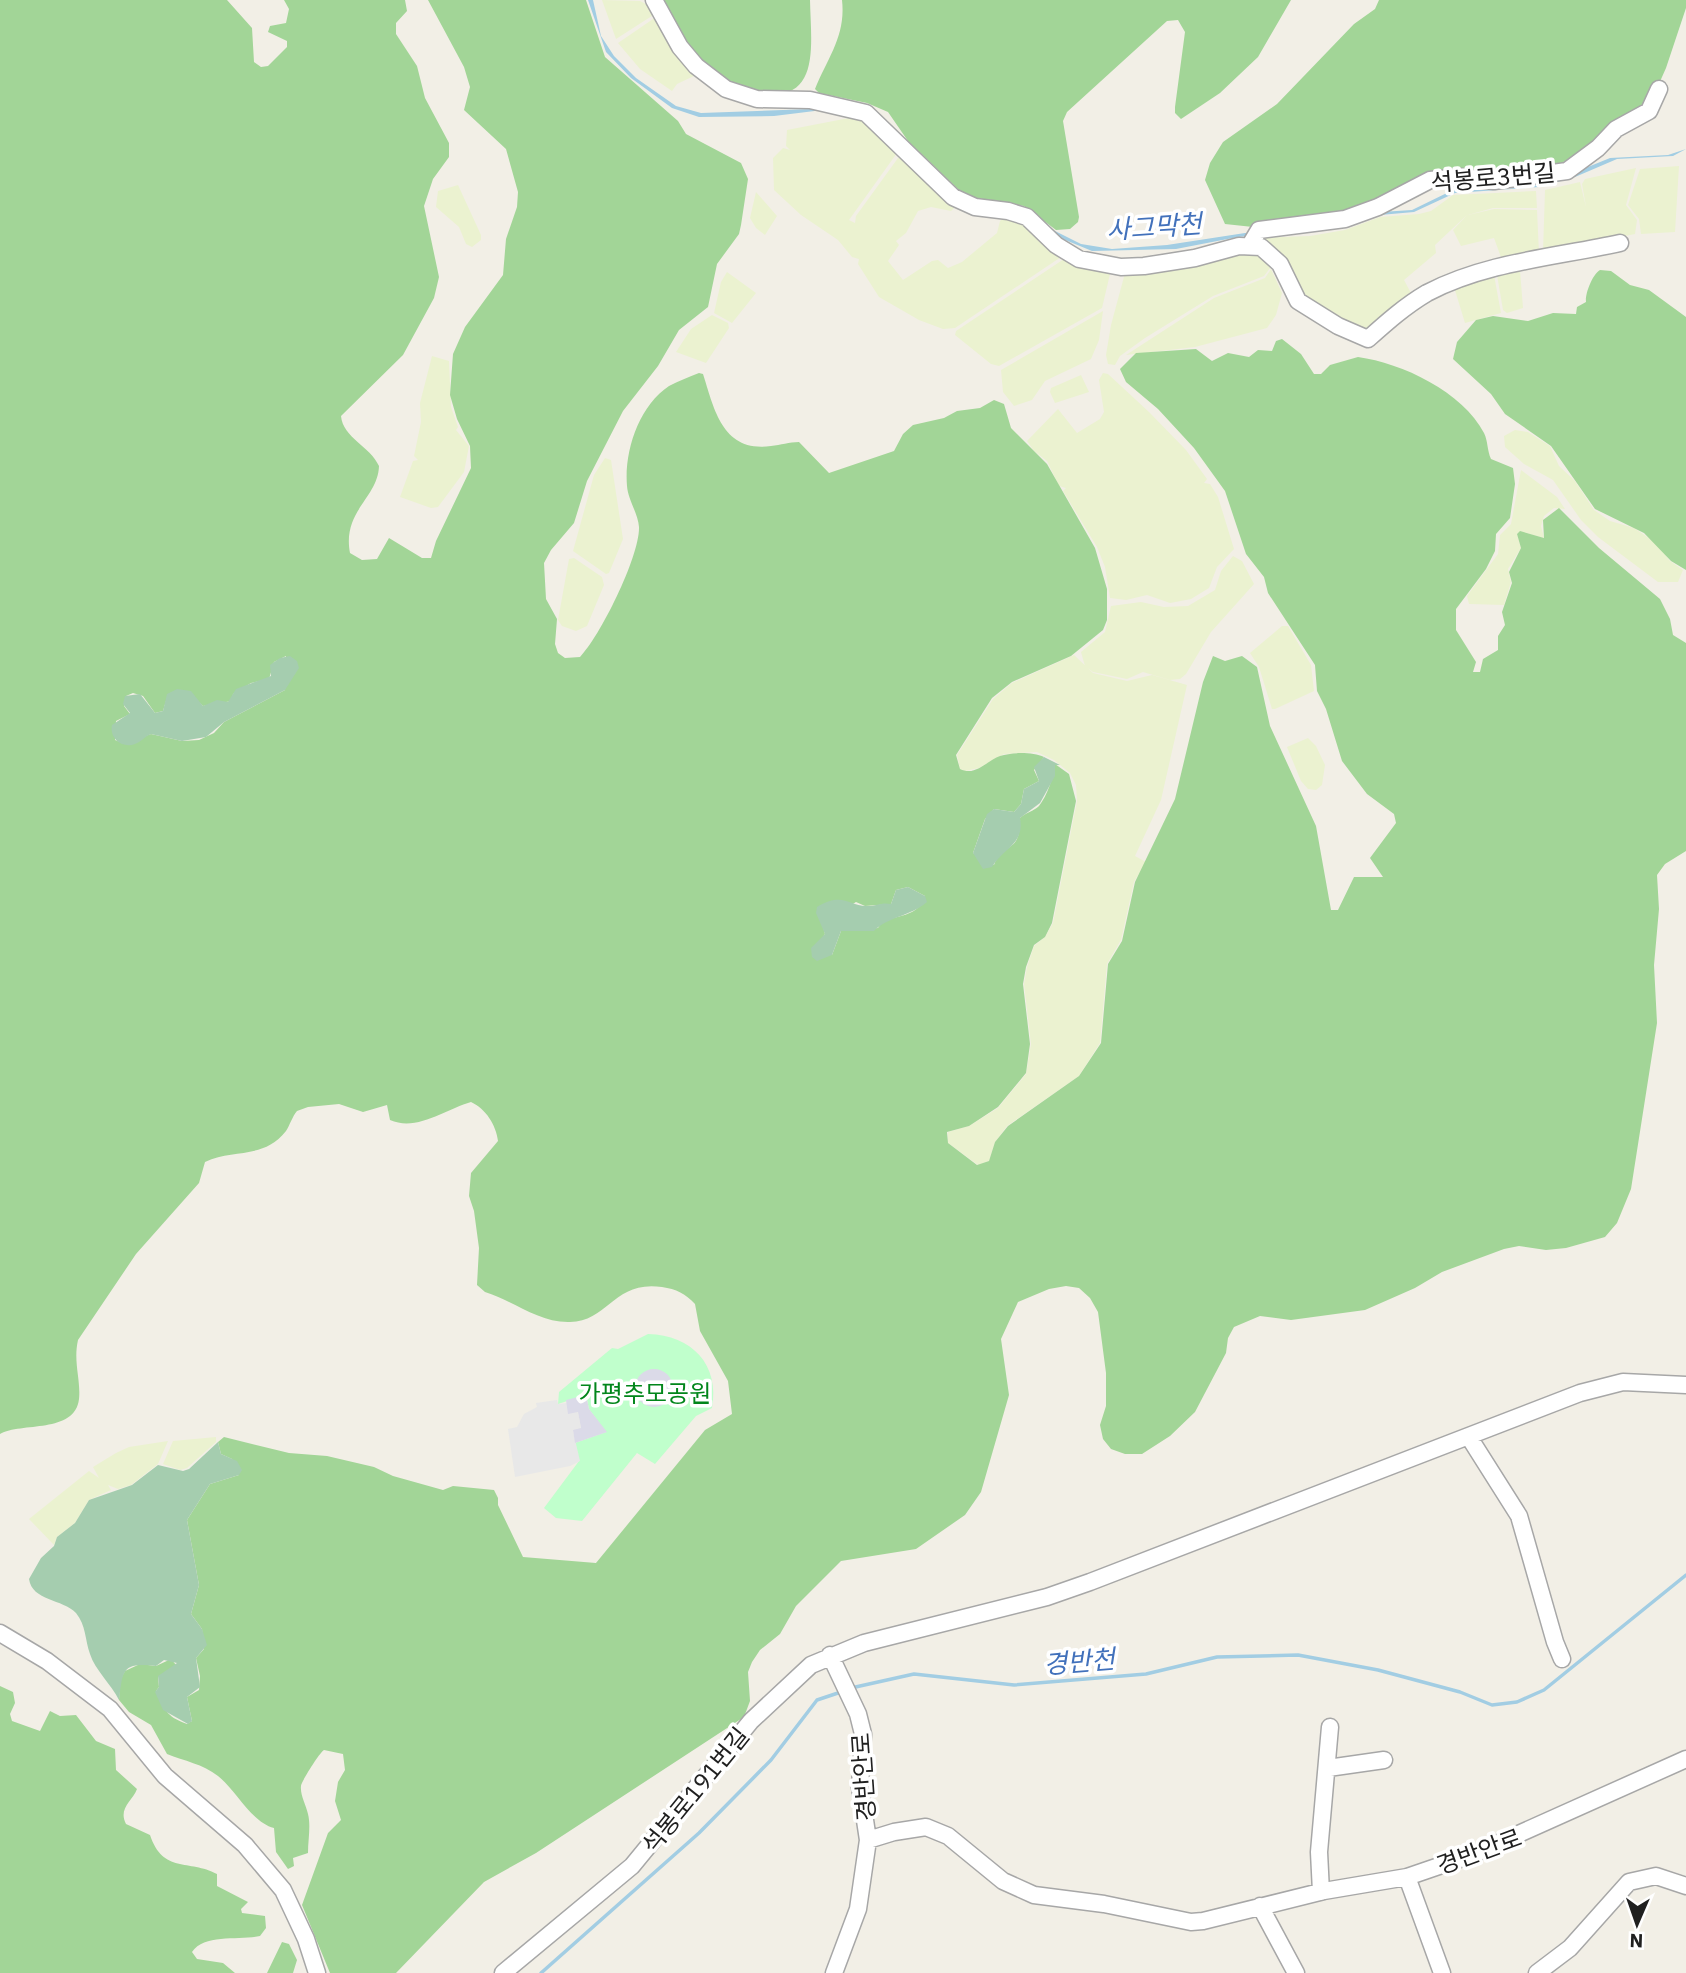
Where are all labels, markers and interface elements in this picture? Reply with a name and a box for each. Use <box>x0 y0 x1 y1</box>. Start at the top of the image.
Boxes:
street label: 석봉로3번길 <box>1429 156 1557 198</box>
water label: 사그막천 <box>1105 205 1206 246</box>
park label: 가평추모공원 <box>579 1377 711 1409</box>
water label: 경반천 <box>1042 1641 1119 1681</box>
street label: 석봉로191번길 <box>634 1720 756 1860</box>
street label: 경반안로 <box>844 1732 882 1822</box>
street label: 경반안로 <box>1432 1821 1526 1881</box>
north arrow <box>1602 1889 1672 1959</box>
text: N <box>1629 1929 1644 1953</box>

